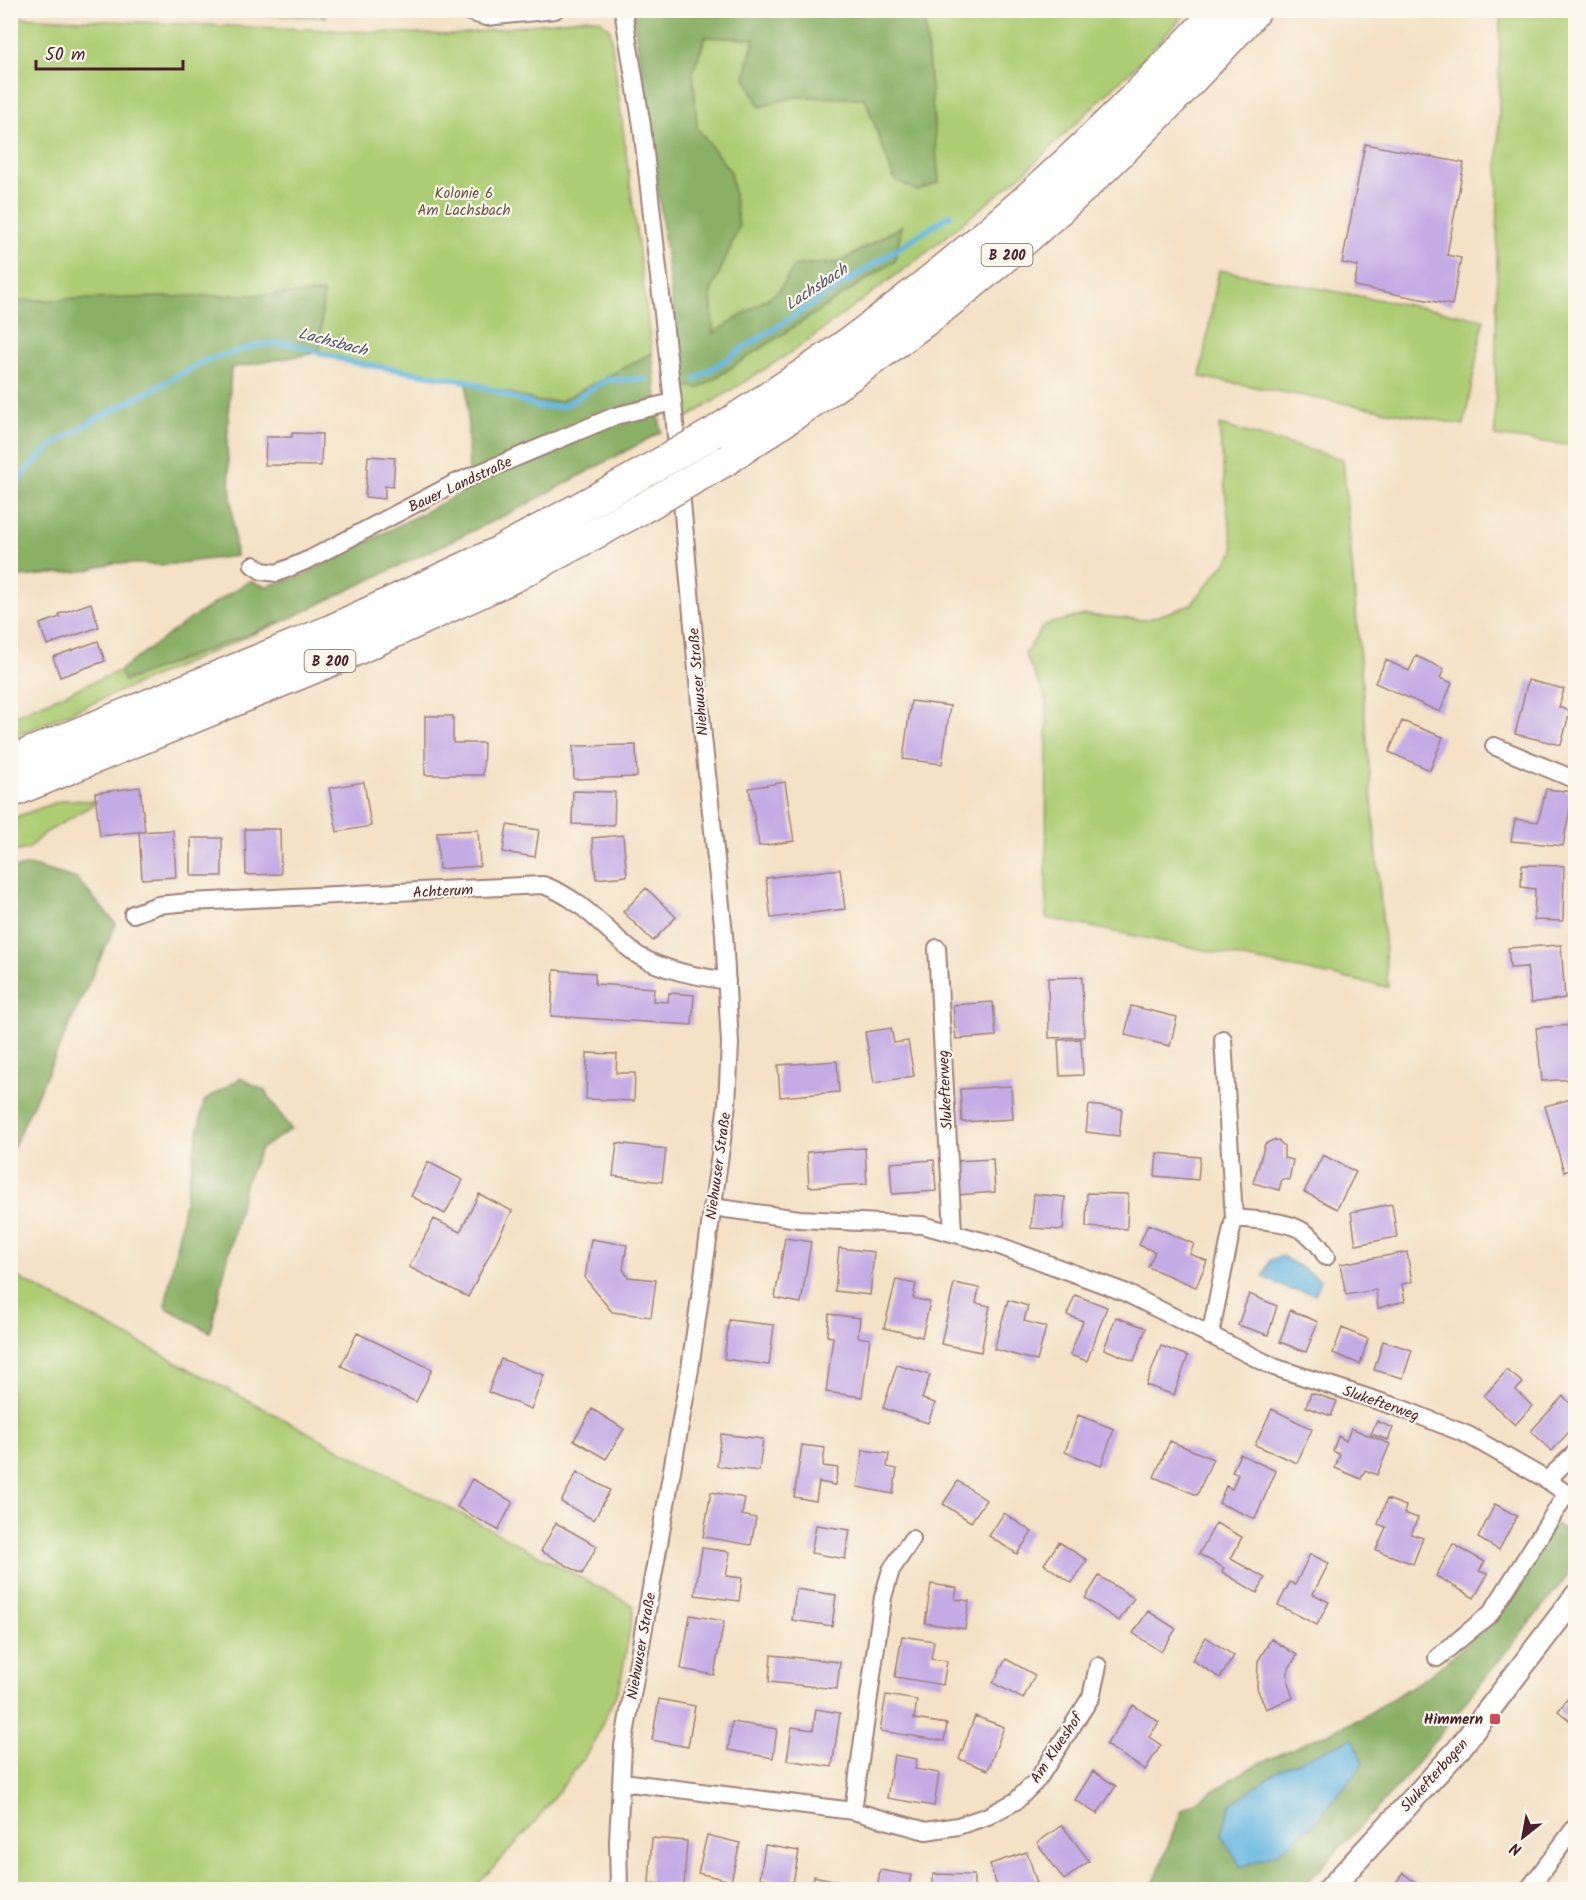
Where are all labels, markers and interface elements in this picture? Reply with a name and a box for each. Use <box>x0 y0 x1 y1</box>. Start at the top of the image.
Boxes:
scale bar <box>36 33 183 71</box>
text: 50 m <box>45 41 85 70</box>
park label: Kolonie 6 Am Lachsbach <box>417 182 511 223</box>
road number: B 200 <box>982 244 1032 266</box>
water label: Lachsbach <box>781 257 854 317</box>
water label: Lachsbach <box>295 321 371 364</box>
street label: Bauer Landstraße <box>405 450 516 519</box>
street label: Niehuuser Straße <box>682 627 716 737</box>
road number: B 200 <box>304 650 356 672</box>
street label: Achterum <box>412 878 474 906</box>
street label: Slukefterweg <box>932 1049 960 1130</box>
street label: Niehuuser Straße <box>700 1111 738 1221</box>
street label: Slukefterweg <box>1339 1380 1422 1428</box>
street label: Niehuuser Straße <box>621 1590 663 1702</box>
street label: Am Klueshof <box>1024 1707 1090 1789</box>
place label: Himmern <box>1424 1708 1483 1732</box>
marker: Himmern <box>1488 1712 1502 1726</box>
street label: Slukefterbogen <box>1395 1733 1475 1818</box>
north arrow <box>1493 1807 1553 1867</box>
text: N <box>1505 1835 1527 1862</box>

